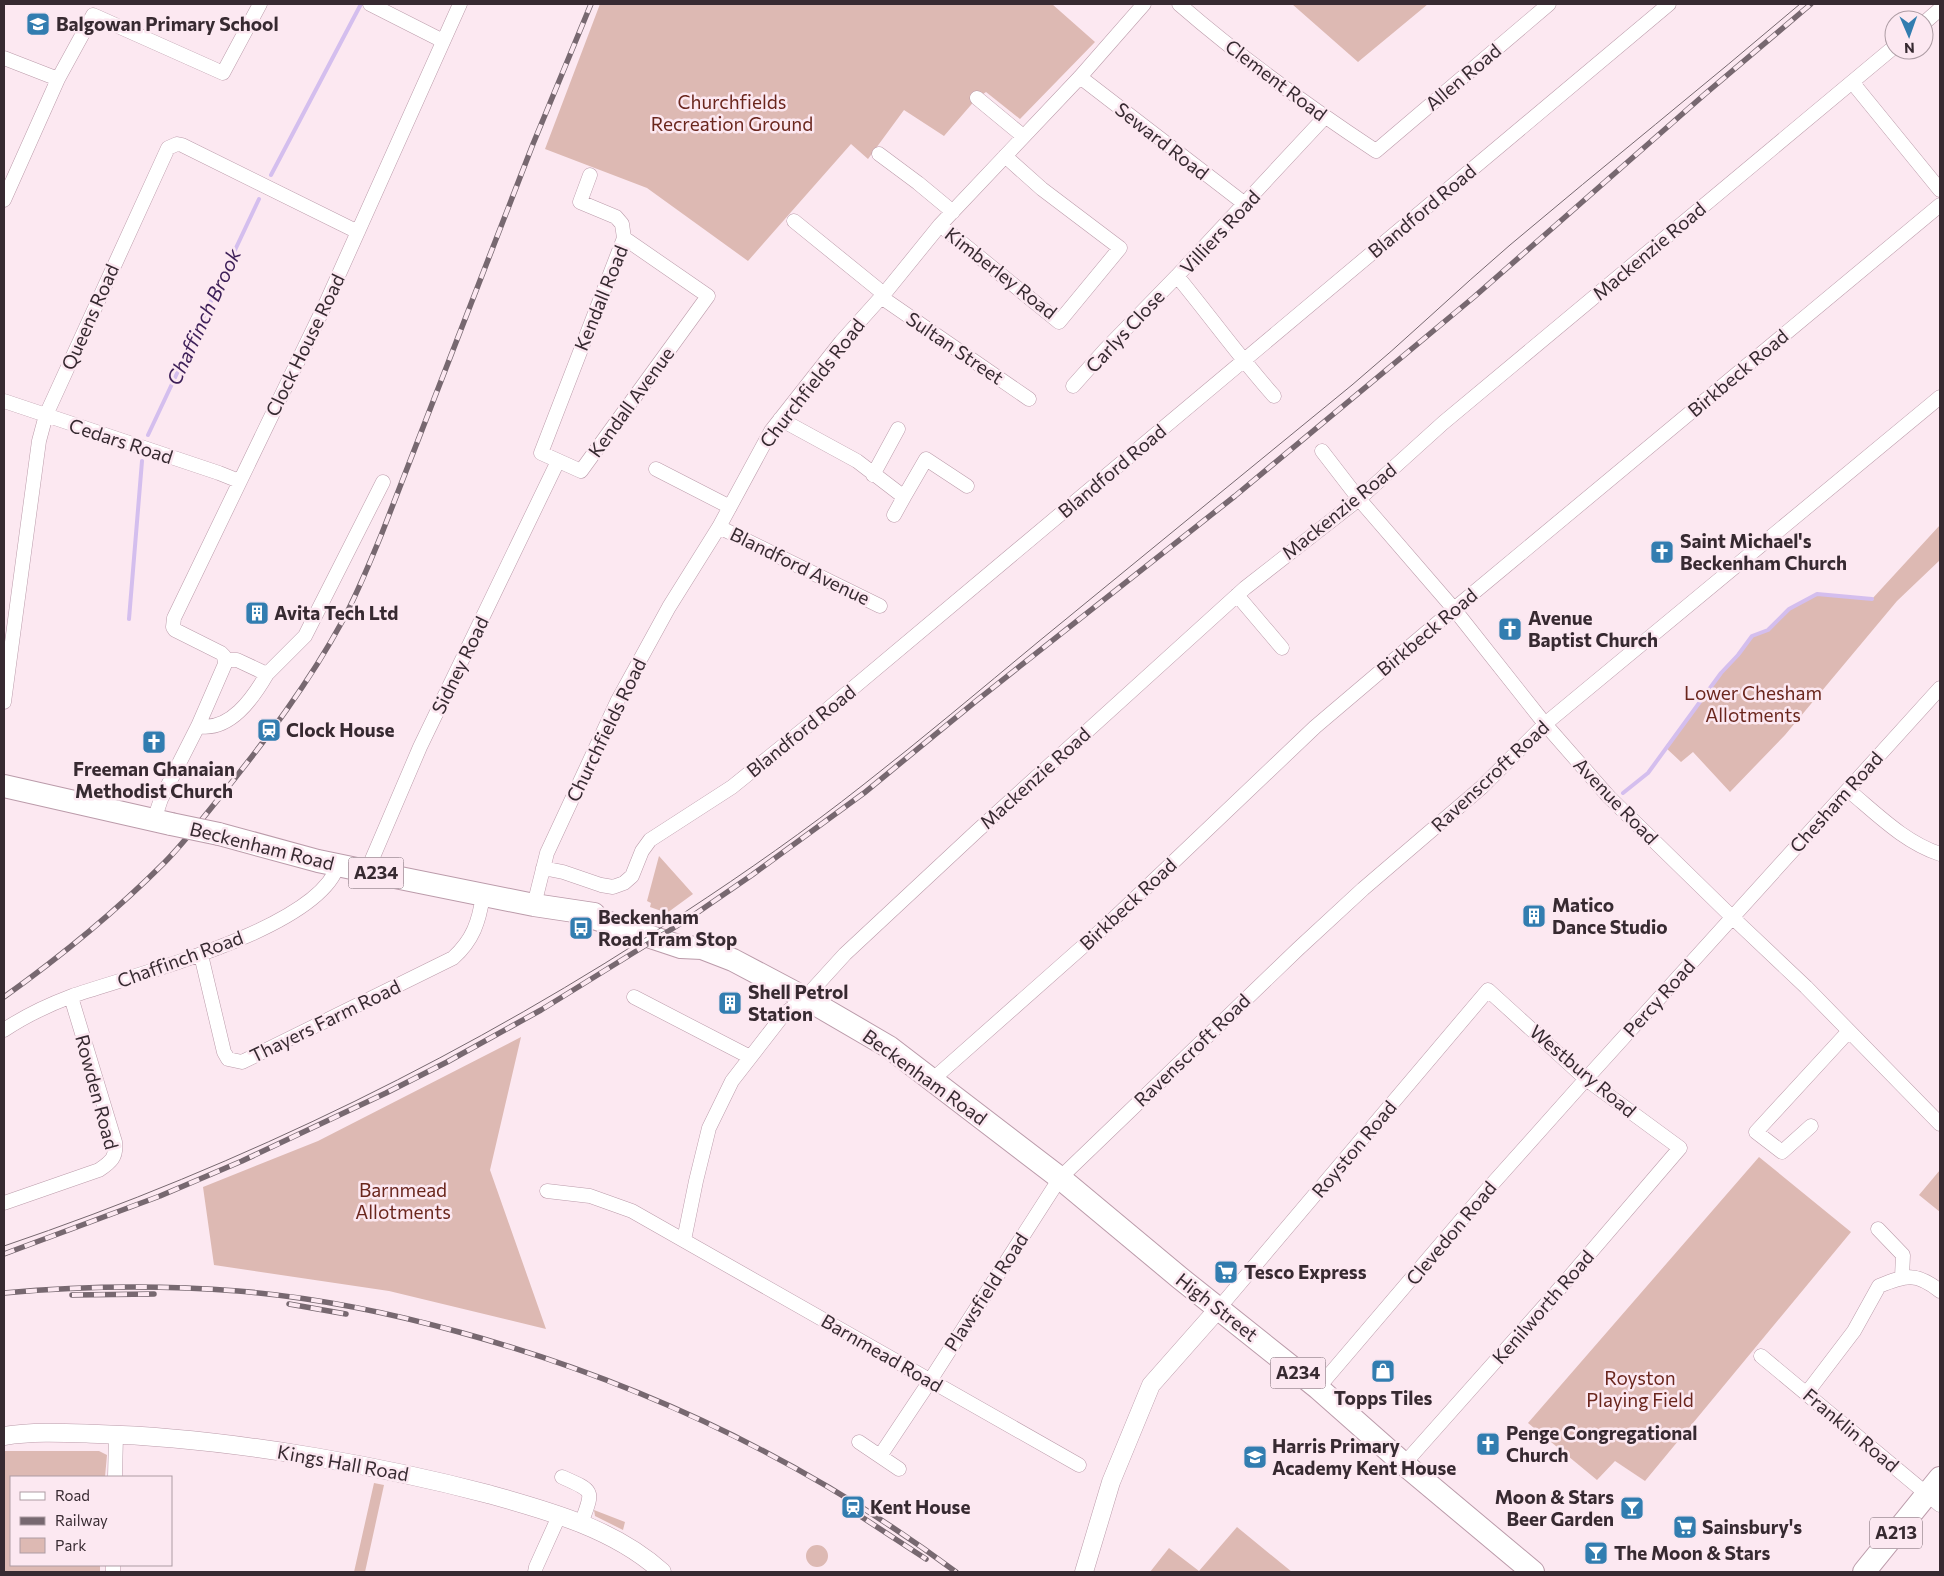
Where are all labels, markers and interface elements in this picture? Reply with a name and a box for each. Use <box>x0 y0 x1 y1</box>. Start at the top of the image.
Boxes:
north arrow <box>1884 10 1934 60</box>
school or university icon: Balgowan Primary School <box>25 11 51 37</box>
place label: Balgowan Primary School <box>56 12 279 35</box>
street label: Clement Road <box>1221 34 1332 125</box>
street label: Allen Road <box>1420 38 1505 115</box>
text: N <box>1904 40 1915 57</box>
park label: Churchfields Recreation Ground <box>651 90 813 135</box>
street label: Seward Road <box>1111 97 1214 184</box>
street label: Blandford Road <box>1363 159 1480 262</box>
street label: Villiers Road <box>1175 185 1264 278</box>
street label: Mackenzie Road <box>1587 197 1710 305</box>
street label: Kimberley Road <box>941 222 1062 323</box>
street label: Kendall Road <box>569 242 632 354</box>
water label: Chaffinch Brook <box>161 243 246 389</box>
street label: Queens Road <box>56 260 123 373</box>
street label: Clock House Road <box>260 270 349 420</box>
street label: Carlys Close <box>1080 284 1169 377</box>
street label: Sultan Street <box>902 307 1009 389</box>
street label: Churchfields Road <box>754 314 869 452</box>
street label: Birkbeck Road <box>1683 324 1793 421</box>
street label: Kendall Avenue <box>583 342 678 461</box>
street label: Cedars Road <box>66 413 176 468</box>
street label: Blandford Road <box>1053 419 1170 522</box>
street label: Mackenzie Road <box>1277 457 1401 564</box>
street label: Blandford Avenue <box>727 522 874 609</box>
place label: Saint Michael's Beckenham Church <box>1680 529 1847 574</box>
church icon: Saint Michael's Beckenham Church <box>1649 539 1675 565</box>
street label: Birkbeck Road <box>1372 583 1482 680</box>
building icon: Avita Tech Ltd <box>244 600 270 626</box>
place label: Avita Tech Ltd <box>274 601 398 624</box>
place label: Avenue Baptist Church <box>1528 606 1658 651</box>
street label: Sidney Road <box>426 612 493 717</box>
church icon: Avenue Baptist Church <box>1497 616 1523 642</box>
street label: Churchfields Road <box>561 654 650 805</box>
street label: Blandford Road <box>742 680 860 782</box>
park label: Lower Chesham Allotments <box>1684 681 1822 726</box>
street label: Ravenscroft Road <box>1426 715 1553 836</box>
station icon: Clock House <box>256 717 282 743</box>
place label: Clock House <box>286 718 395 741</box>
street label: Mackenzie Road <box>975 722 1095 833</box>
church icon: Freeman Ghanaian Methodist Church <box>141 729 167 755</box>
street label: Chesham Road <box>1784 746 1887 857</box>
street label: Avenue Road <box>1569 753 1663 849</box>
place label: Freeman Ghanaian Methodist Church <box>73 757 235 802</box>
street label: Beckenham Road <box>188 816 337 875</box>
street label: Birkbeck Road <box>1074 853 1181 954</box>
road number: A234 <box>348 858 404 888</box>
place label: Matico Dance Studio <box>1552 893 1668 938</box>
building icon: Matico Dance Studio <box>1521 903 1547 929</box>
place label: Beckenham Road Tram Stop <box>598 905 737 950</box>
bus stop icon: Beckenham Road Tram Stop <box>568 915 594 941</box>
street label: Chaffinch Road <box>114 925 246 992</box>
street label: Percy Road <box>1618 954 1699 1041</box>
street label: Thayers Farm Road <box>246 974 404 1067</box>
place label: Shell Petrol Station <box>748 980 849 1025</box>
street label: Ravenscroft Road <box>1129 988 1255 1111</box>
building icon: Shell Petrol Station <box>717 990 743 1016</box>
street label: Westbury Road <box>1525 1019 1641 1122</box>
street label: Beckenham Road <box>859 1024 992 1129</box>
street label: Rowden Road <box>71 1032 124 1152</box>
street label: Royston Road <box>1306 1096 1401 1202</box>
street label: Clevedon Road <box>1401 1176 1501 1289</box>
park label: Barnmead Allotments <box>355 1178 451 1223</box>
street label: Plawsfield Road <box>939 1228 1032 1355</box>
street label: Kenilworth Road <box>1487 1245 1598 1368</box>
supermarket icon: Tesco Express <box>1213 1259 1239 1285</box>
place label: Tesco Express <box>1244 1260 1367 1283</box>
street label: High Street <box>1172 1267 1263 1346</box>
street label: Barnmead Road <box>818 1309 947 1397</box>
road number: A234 <box>1270 1358 1326 1389</box>
shop icon: Topps Tiles <box>1370 1358 1396 1384</box>
park label: Royston Playing Field <box>1586 1366 1694 1411</box>
street label: Franklin Road <box>1799 1383 1904 1476</box>
place label: Topps Tiles <box>1334 1386 1432 1409</box>
place label: Penge Congregational Church <box>1506 1421 1698 1466</box>
church icon: Penge Congregational Church <box>1475 1431 1501 1457</box>
place label: Harris Primary Academy Kent House <box>1272 1434 1456 1479</box>
street label: Kings Hall Road <box>276 1440 411 1485</box>
school or university icon: Harris Primary Academy Kent House <box>1242 1444 1268 1470</box>
legend <box>10 1476 172 1566</box>
place label: Moon & Stars Beer Garden <box>1495 1485 1614 1530</box>
text: Road <box>55 1486 90 1504</box>
station icon: Kent House <box>840 1494 866 1520</box>
place label: Kent House <box>870 1495 970 1518</box>
bar icon: Moon & Stars Beer Garden <box>1619 1495 1645 1521</box>
text: Railway <box>55 1511 108 1529</box>
supermarket icon: Sainsbury's <box>1672 1514 1698 1540</box>
place label: Sainsbury's <box>1702 1515 1802 1538</box>
road number: A213 <box>1870 1518 1922 1549</box>
text: Park <box>55 1536 86 1554</box>
bar icon: The Moon & Stars <box>1583 1540 1609 1566</box>
place label: The Moon & Stars <box>1614 1541 1770 1564</box>

